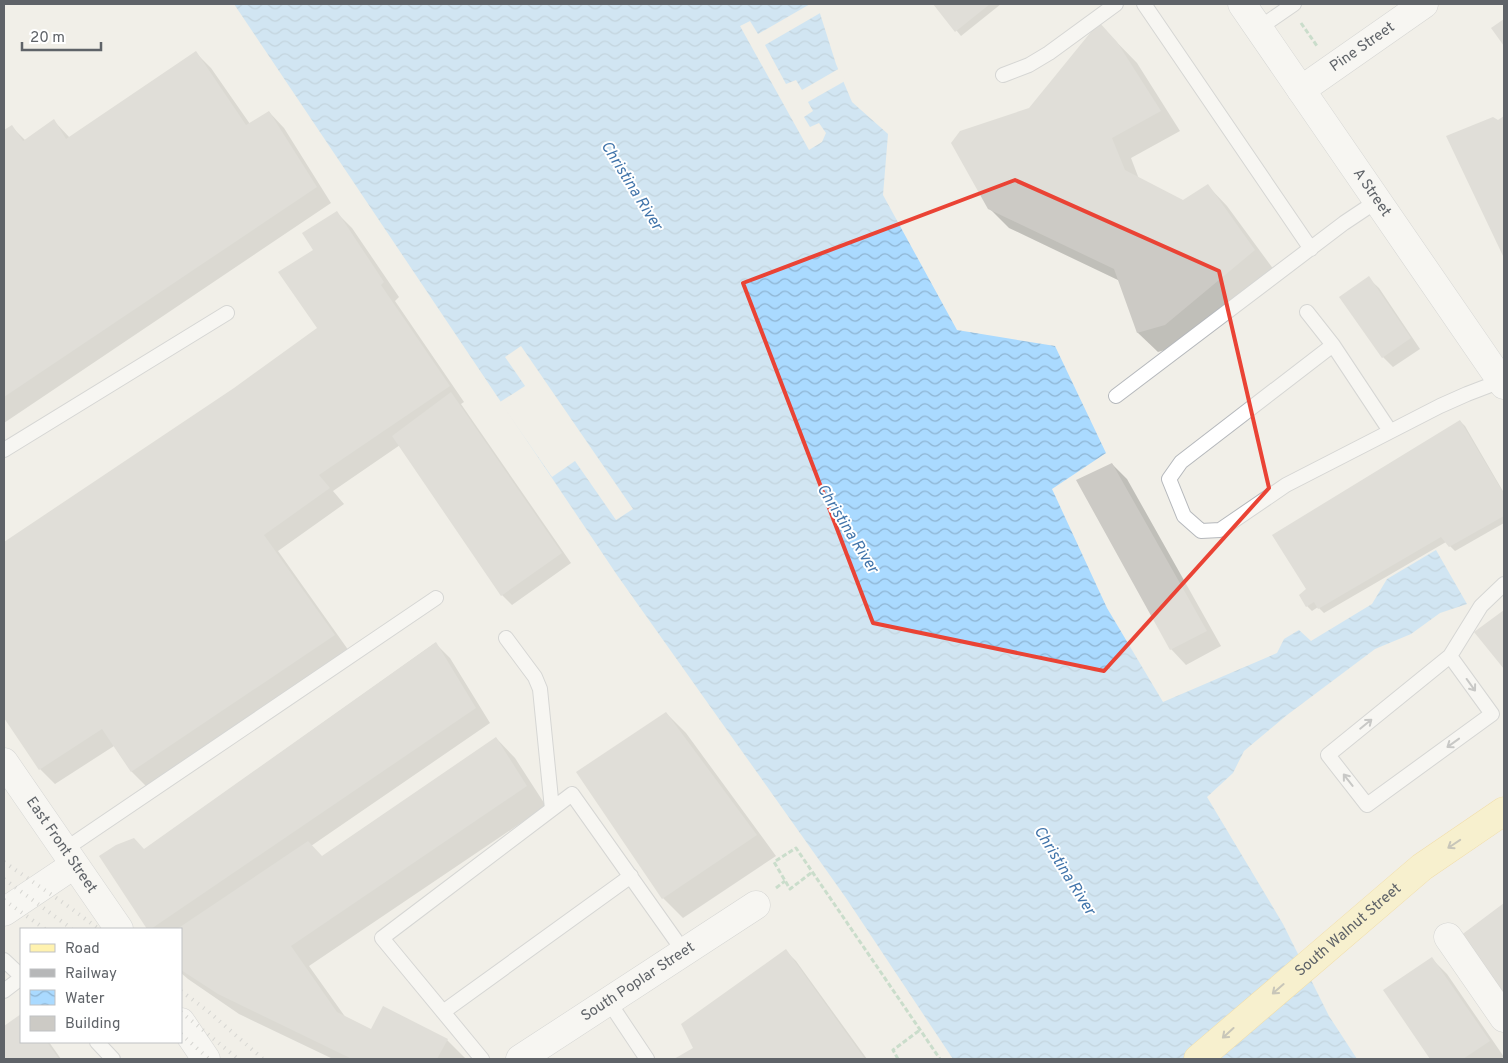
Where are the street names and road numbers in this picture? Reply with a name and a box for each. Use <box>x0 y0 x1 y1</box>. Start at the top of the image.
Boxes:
street label: Pine Street <box>1326 18 1399 76</box>
street label: A Street <box>1349 165 1395 221</box>
street label: East Front Street <box>21 793 101 897</box>
street label: South Walnut Street <box>1291 879 1405 981</box>
street label: South Poplar Street <box>578 938 699 1026</box>

